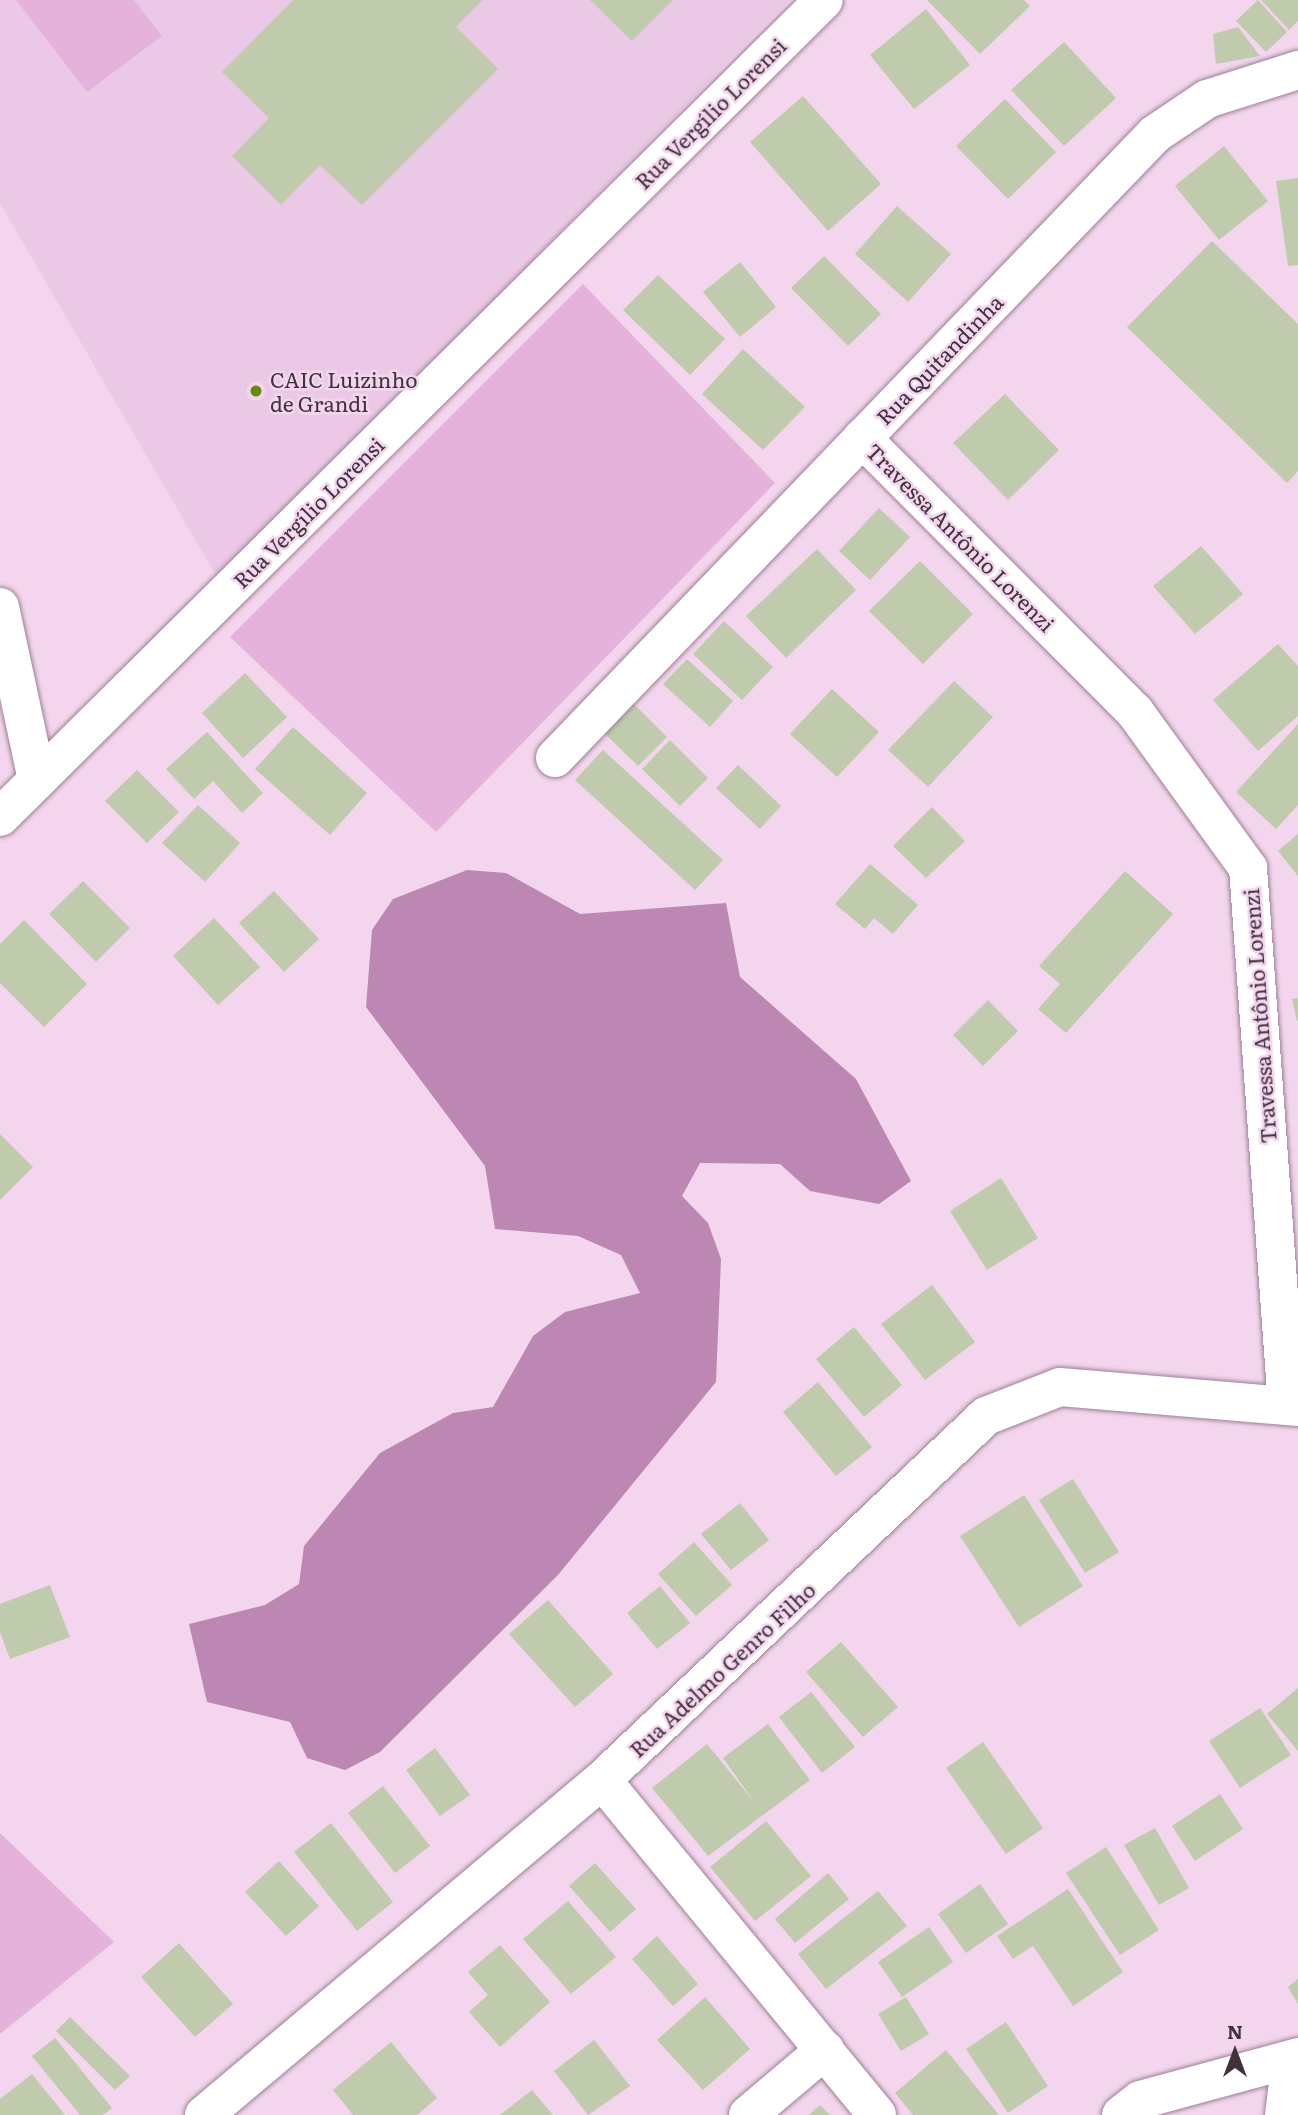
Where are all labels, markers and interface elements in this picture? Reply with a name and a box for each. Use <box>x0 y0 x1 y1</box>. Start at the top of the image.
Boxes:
street label: Rua Vergílio Lorensi <box>630 33 790 193</box>
street label: Rua Quitandinha <box>871 289 1007 429</box>
place label: CAIC Luizinho de Grandi <box>270 366 418 416</box>
marker: CAIC Luizinho de Grandi <box>248 383 264 399</box>
street label: Rua Vergílio Lorensi <box>228 432 388 592</box>
street label: Travessa Antônio Lorenzi <box>862 438 1060 636</box>
street label: Travessa Antônio Lorenzi <box>1238 888 1280 1144</box>
street label: Rua Adelmo Genro Filho <box>624 1576 820 1762</box>
north arrow <box>1200 2017 1270 2087</box>
text: N <box>1227 2017 1243 2045</box>

